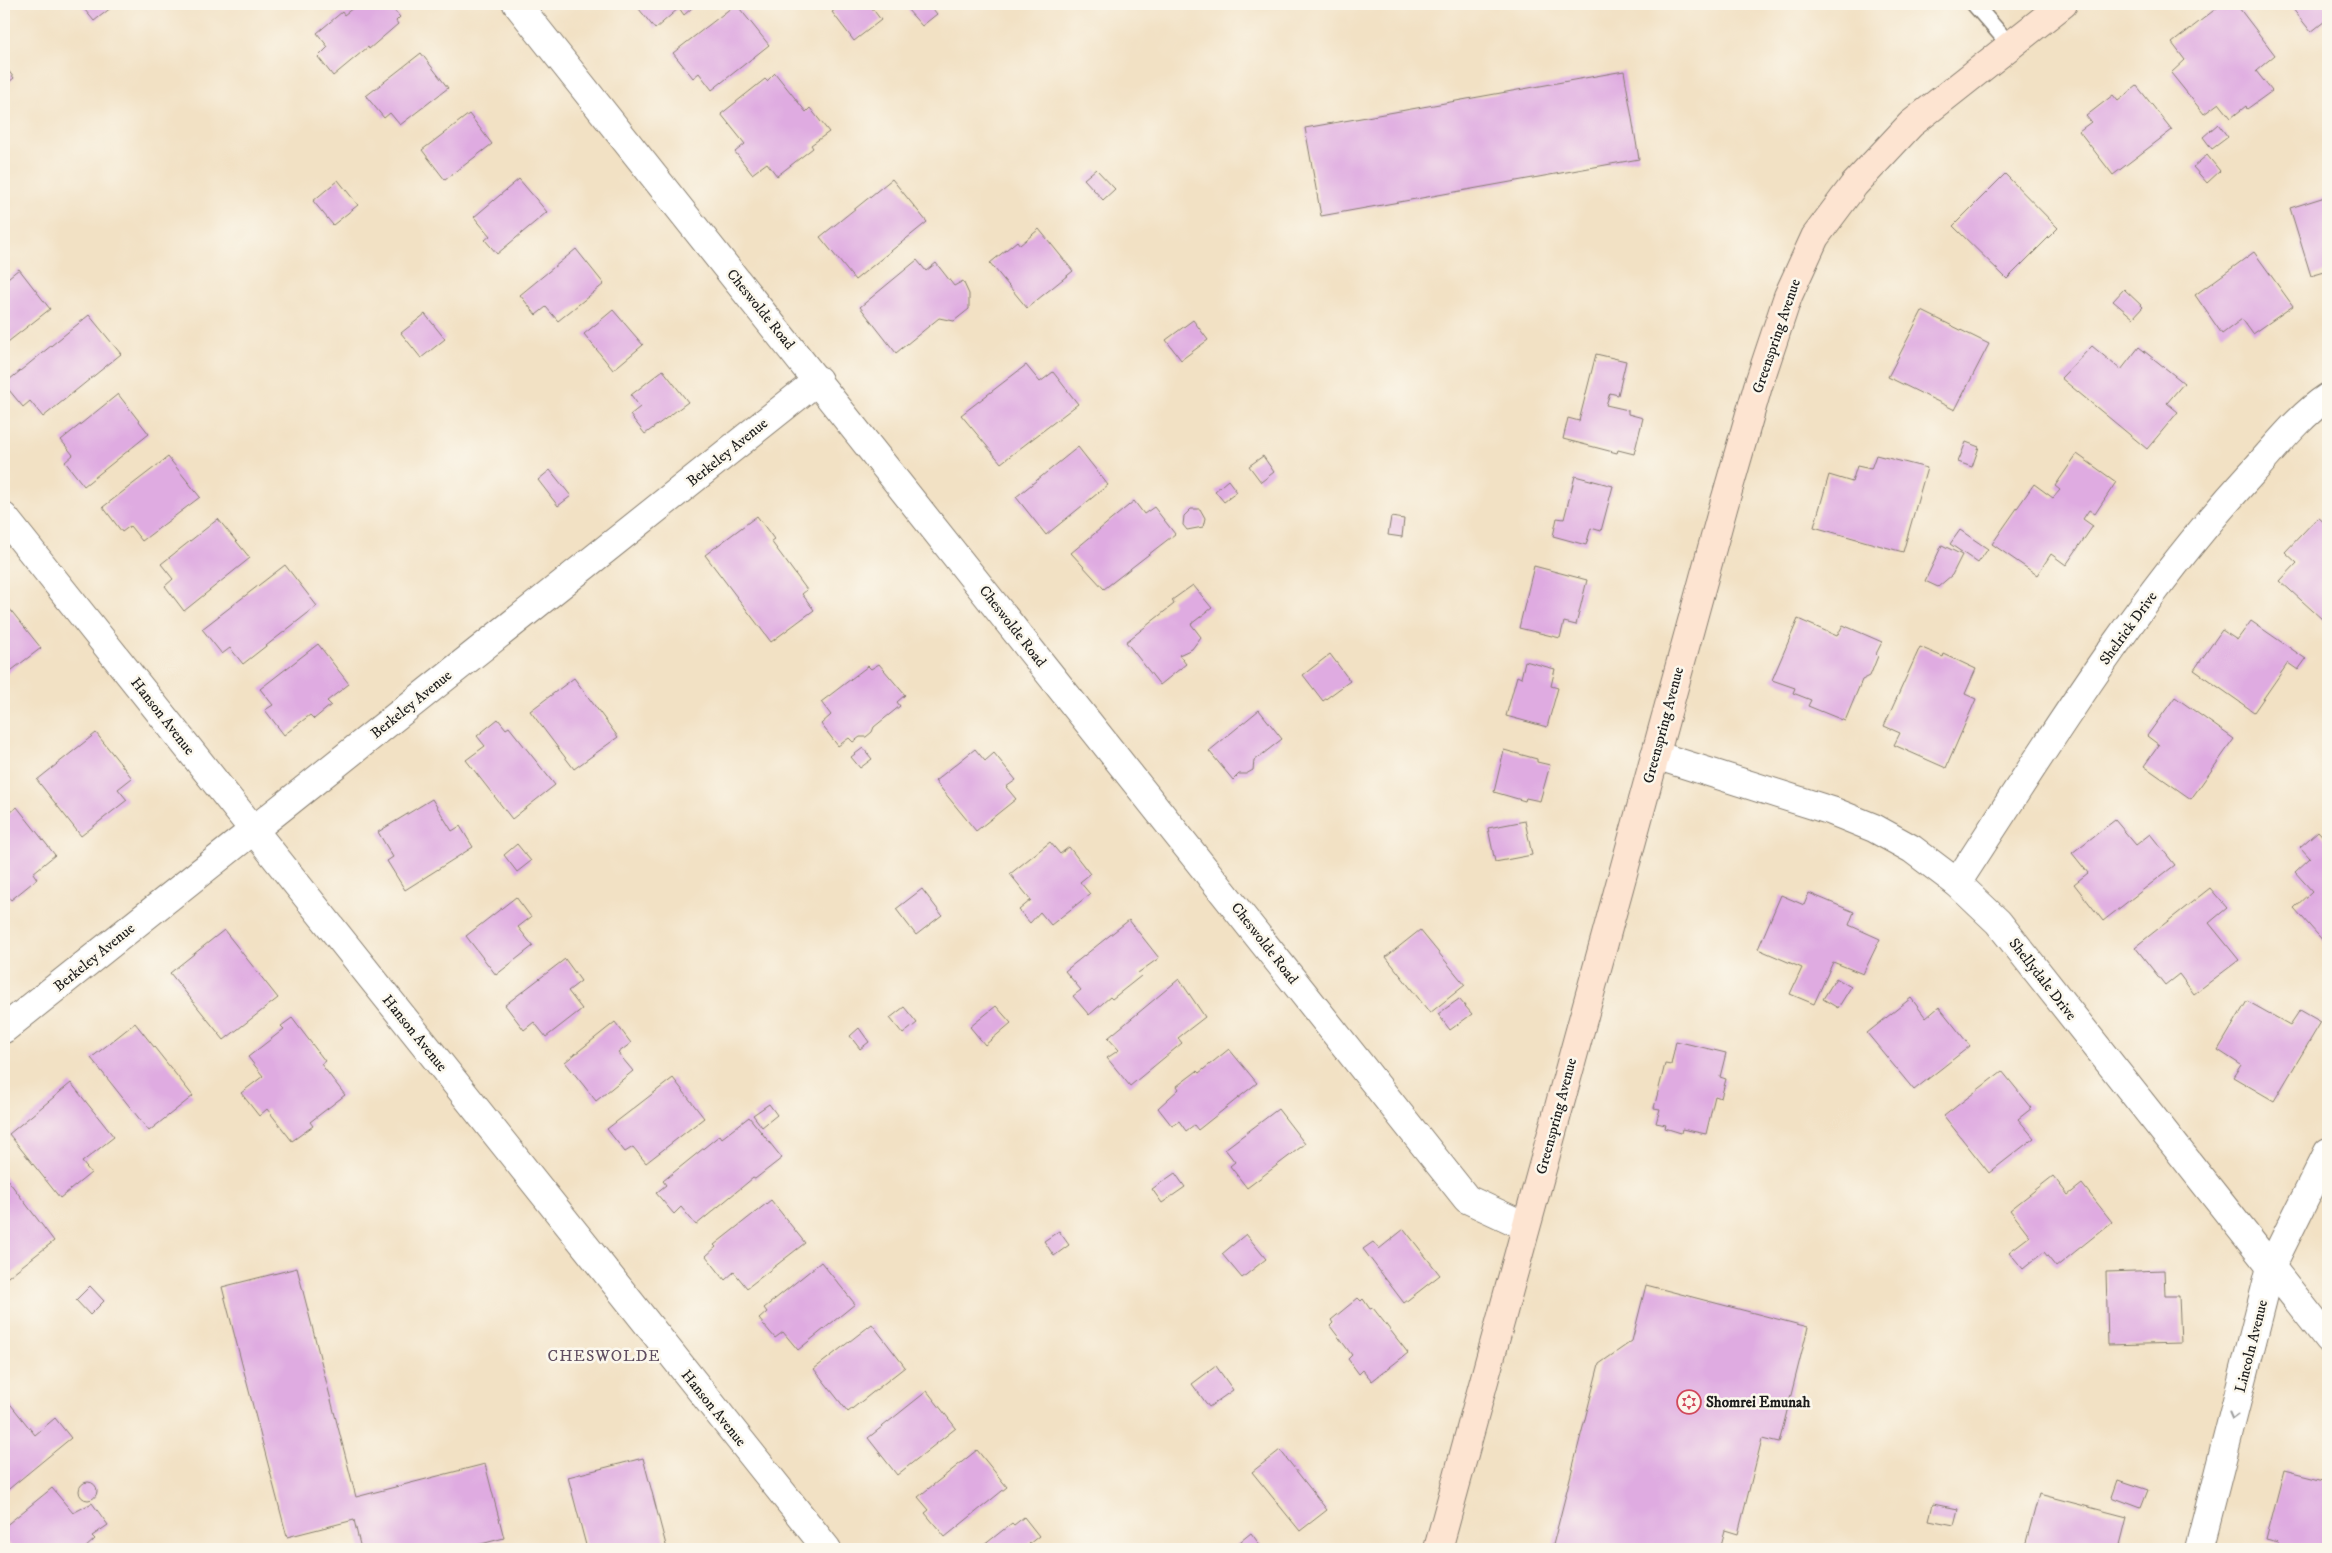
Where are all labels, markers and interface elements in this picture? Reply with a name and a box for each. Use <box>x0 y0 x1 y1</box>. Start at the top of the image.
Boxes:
street label: Cheswolde Road <box>722 265 799 354</box>
street label: Greenspring Avenue <box>1748 276 1805 396</box>
street label: Berkeley Avenue <box>683 414 772 491</box>
street label: Cheswolde Road <box>975 582 1051 671</box>
street label: Shelrick Drive <box>2095 588 2161 669</box>
street label: Greenspring Avenue <box>1639 665 1688 785</box>
street label: Berkeley Avenue <box>367 666 456 743</box>
street label: Hanson Avenue <box>126 674 199 759</box>
street label: Cheswolde Road <box>1227 899 1303 988</box>
street label: Berkeley Avenue <box>50 919 139 996</box>
street label: Shellydale Drive <box>2005 934 2081 1024</box>
street label: Hanson Avenue <box>378 991 451 1076</box>
street label: Greenspring Avenue <box>1532 1056 1581 1176</box>
street label: Lincoln Avenue <box>2231 1298 2272 1394</box>
district label: CHESWOLDE <box>548 1346 660 1366</box>
street label: Hanson Avenue <box>677 1366 750 1451</box>
synagogue icon: Shomrei Emunah <box>1676 1389 1702 1415</box>
place label: Shomrei Emunah <box>1706 1393 1810 1412</box>
one-way arrow <box>2228 1412 2239 1421</box>

